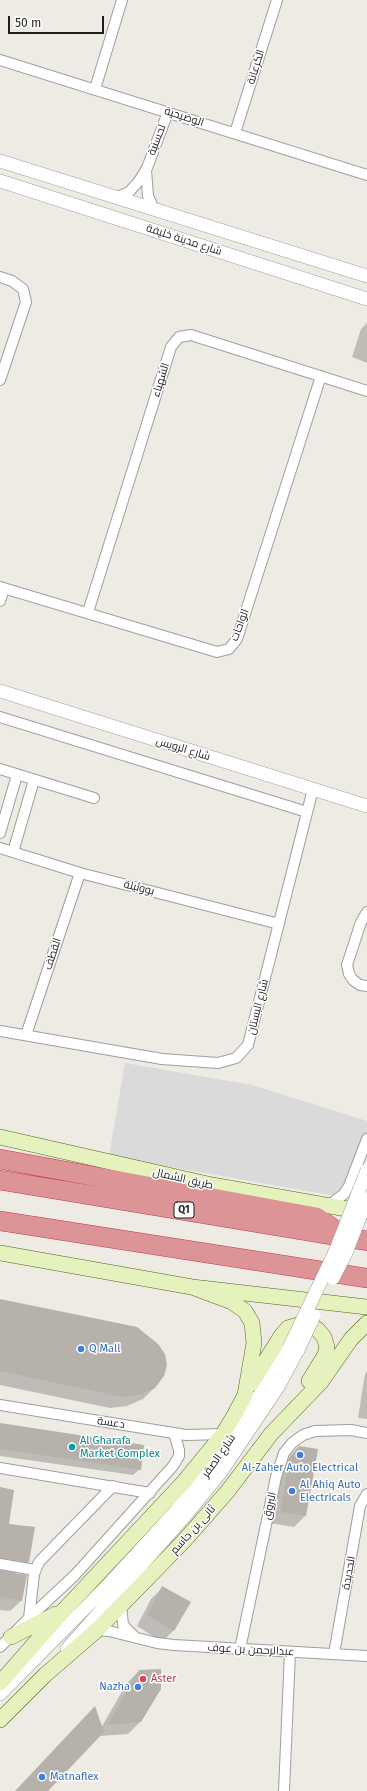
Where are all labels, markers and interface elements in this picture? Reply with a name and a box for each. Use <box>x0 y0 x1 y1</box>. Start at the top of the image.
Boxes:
scale bar <box>10 8 106 34</box>
text: 50 m <box>15 16 41 30</box>
street label: الكرعانة <box>244 48 268 86</box>
street label: الوضيحية <box>163 104 205 130</box>
street label: لحسنية <box>145 123 169 157</box>
street label: شارع مدينة خليفة <box>145 222 223 258</box>
street label: الشهباء <box>150 361 172 399</box>
street label: الواحات <box>228 607 252 643</box>
street label: شارع الرويس <box>154 734 212 764</box>
street label: بووثيلة <box>122 878 156 898</box>
street label: القطف <box>42 936 64 972</box>
street label: شارع البستان <box>245 978 271 1036</box>
street label: طريق الشمال <box>152 1166 214 1192</box>
road number: Q1 <box>174 1202 194 1218</box>
place label: Q Mall <box>89 1342 120 1356</box>
marker: Q Mall <box>76 1344 86 1354</box>
street label: دعسة <box>96 1414 126 1432</box>
street label: شارع الصقر <box>199 1432 239 1480</box>
place label: Al Gharafa Market Complex <box>80 1434 160 1460</box>
marker: Al Gharafa Market Complex <box>67 1442 77 1452</box>
marker: Al-Zaher Auto Electrical <box>295 1450 305 1460</box>
place label: Al-Zaher Auto Electrical <box>242 1461 358 1475</box>
place label: Al Ahiq Auto Electricals <box>300 1478 361 1504</box>
marker: Al Ahiq Auto Electricals <box>287 1486 297 1496</box>
street label: البروق <box>261 1491 279 1521</box>
street label: ثانى بن جاسم <box>168 1503 218 1557</box>
street label: الجديدة <box>340 1555 358 1591</box>
street label: عبدالرحمن بن عوف <box>207 1641 295 1659</box>
place label: Aster <box>151 1672 176 1686</box>
marker: Aster <box>138 1674 148 1684</box>
place label: Nazha <box>99 1680 130 1694</box>
marker: Nazha <box>133 1682 143 1692</box>
place label: Matnaflex <box>50 1770 99 1784</box>
marker: Matnaflex <box>37 1772 47 1782</box>

